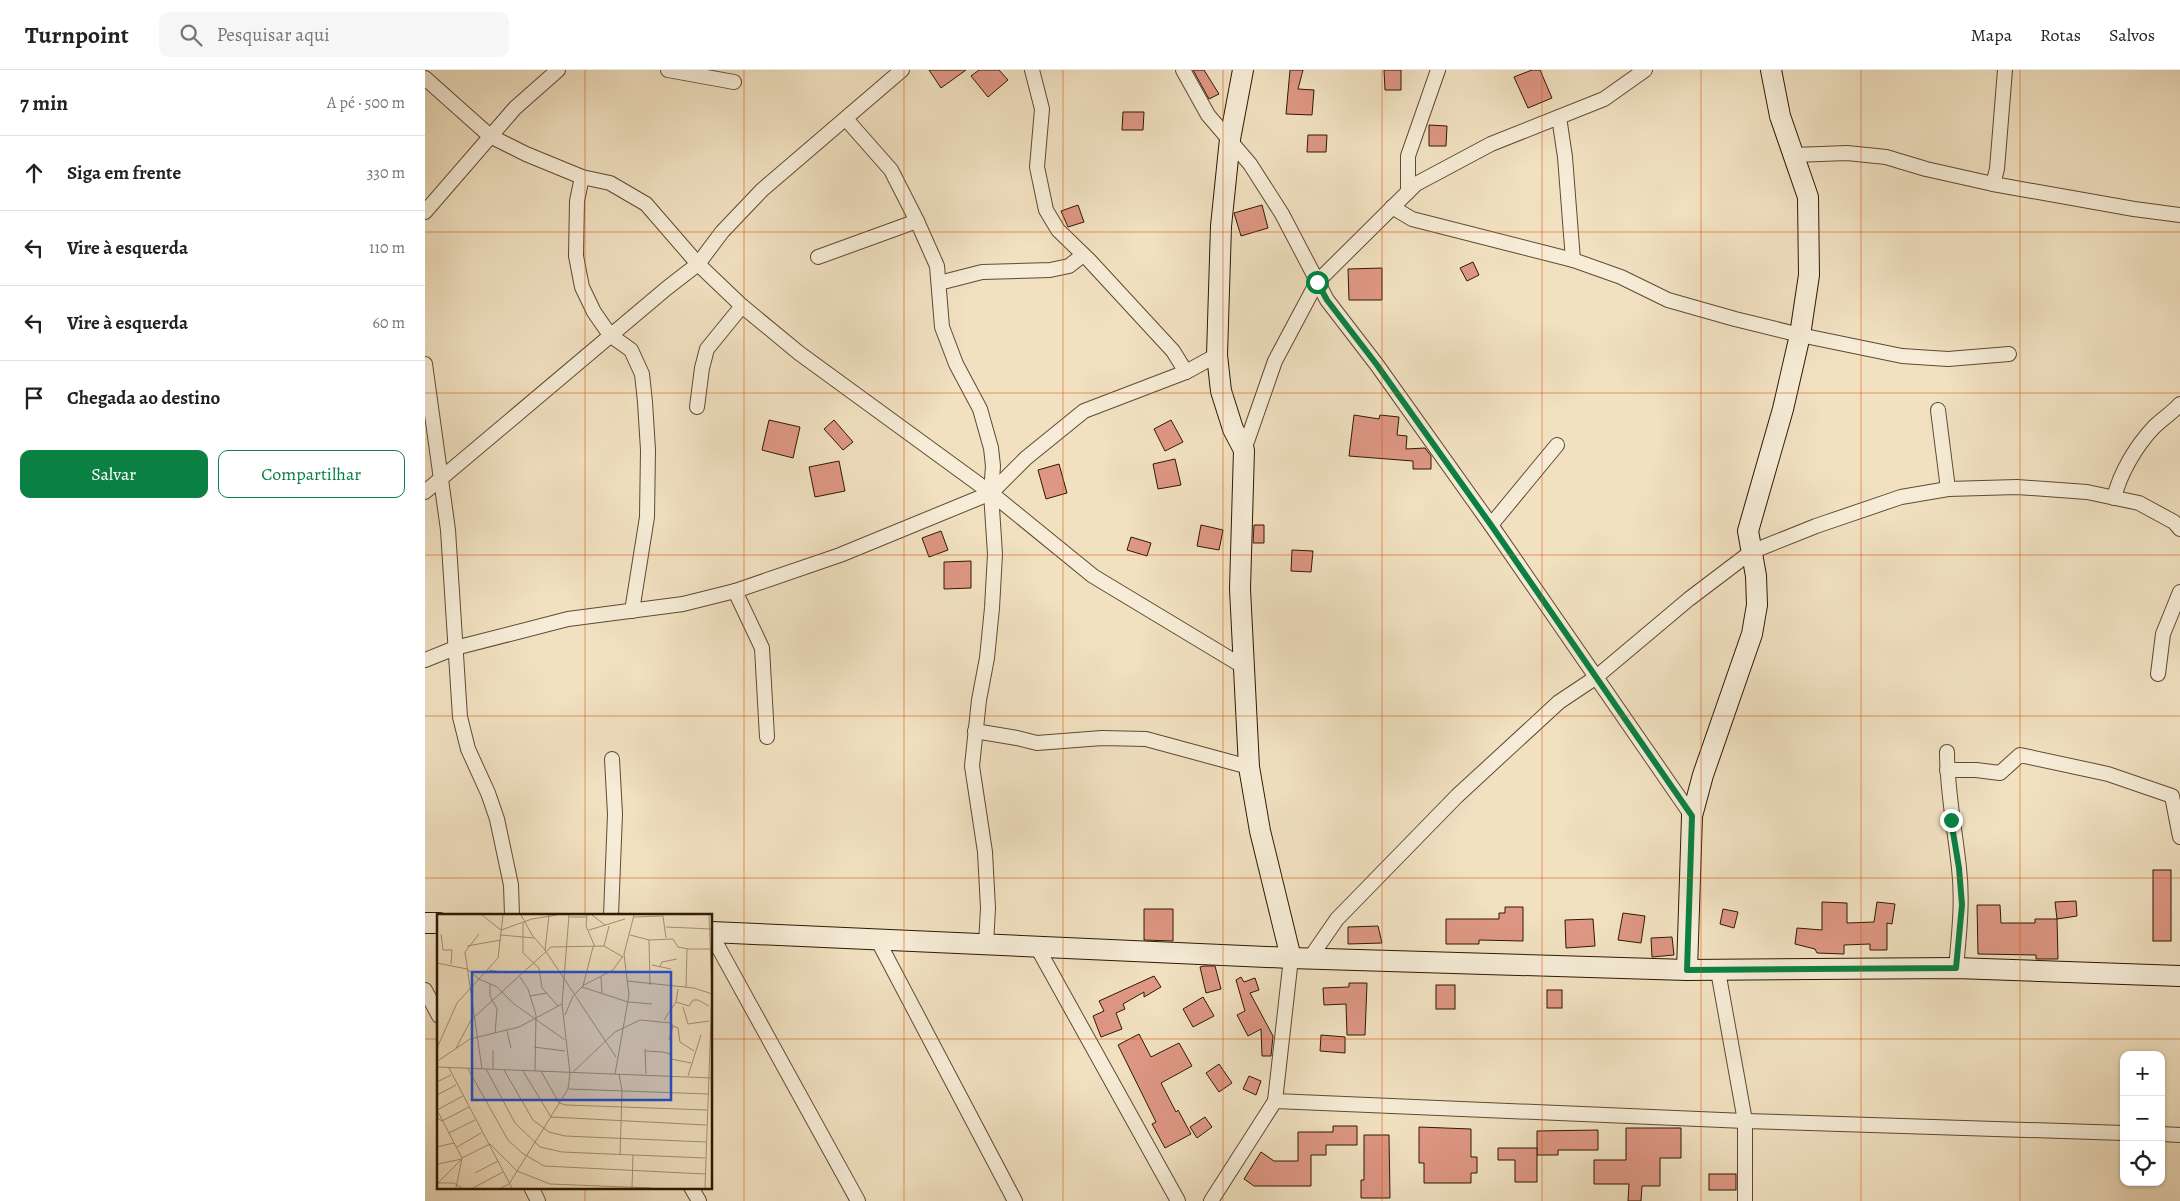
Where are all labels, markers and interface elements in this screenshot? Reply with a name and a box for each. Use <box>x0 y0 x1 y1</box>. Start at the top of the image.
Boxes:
search box <box>159 12 509 57</box>
text: Turnpoint <box>25 19 129 51</box>
icon: search <box>177 21 205 49</box>
text: Pesquisar aqui <box>217 22 330 48</box>
text: Mapa <box>1971 23 2012 47</box>
text: Rotas <box>2040 23 2081 47</box>
text: Salvos <box>2109 23 2155 47</box>
text: 7 min <box>20 89 68 117</box>
text: A pé · 500 m <box>327 92 405 114</box>
icon: ahead <box>20 159 48 187</box>
text: Siga em frente <box>67 160 181 186</box>
text: 330 m <box>367 162 405 184</box>
icon: left <box>20 234 48 262</box>
text: Vire à esquerda <box>67 235 188 261</box>
text: 110 m <box>369 237 405 259</box>
route start <box>1306 271 1329 294</box>
icon: left <box>20 309 48 337</box>
text: Vire à esquerda <box>67 310 188 336</box>
text: 60 m <box>373 312 405 334</box>
icon: arrive <box>20 384 48 412</box>
text: Chegada ao destino <box>67 385 220 411</box>
button: Salvar <box>20 450 208 498</box>
button: Compartilhar <box>218 450 405 498</box>
route end <box>1940 809 1963 832</box>
inset map <box>437 914 713 1188</box>
map controls <box>2120 1051 2165 1186</box>
button: + <box>2120 1051 2165 1096</box>
button: − <box>2120 1096 2165 1141</box>
button: locate <box>2120 1141 2165 1186</box>

